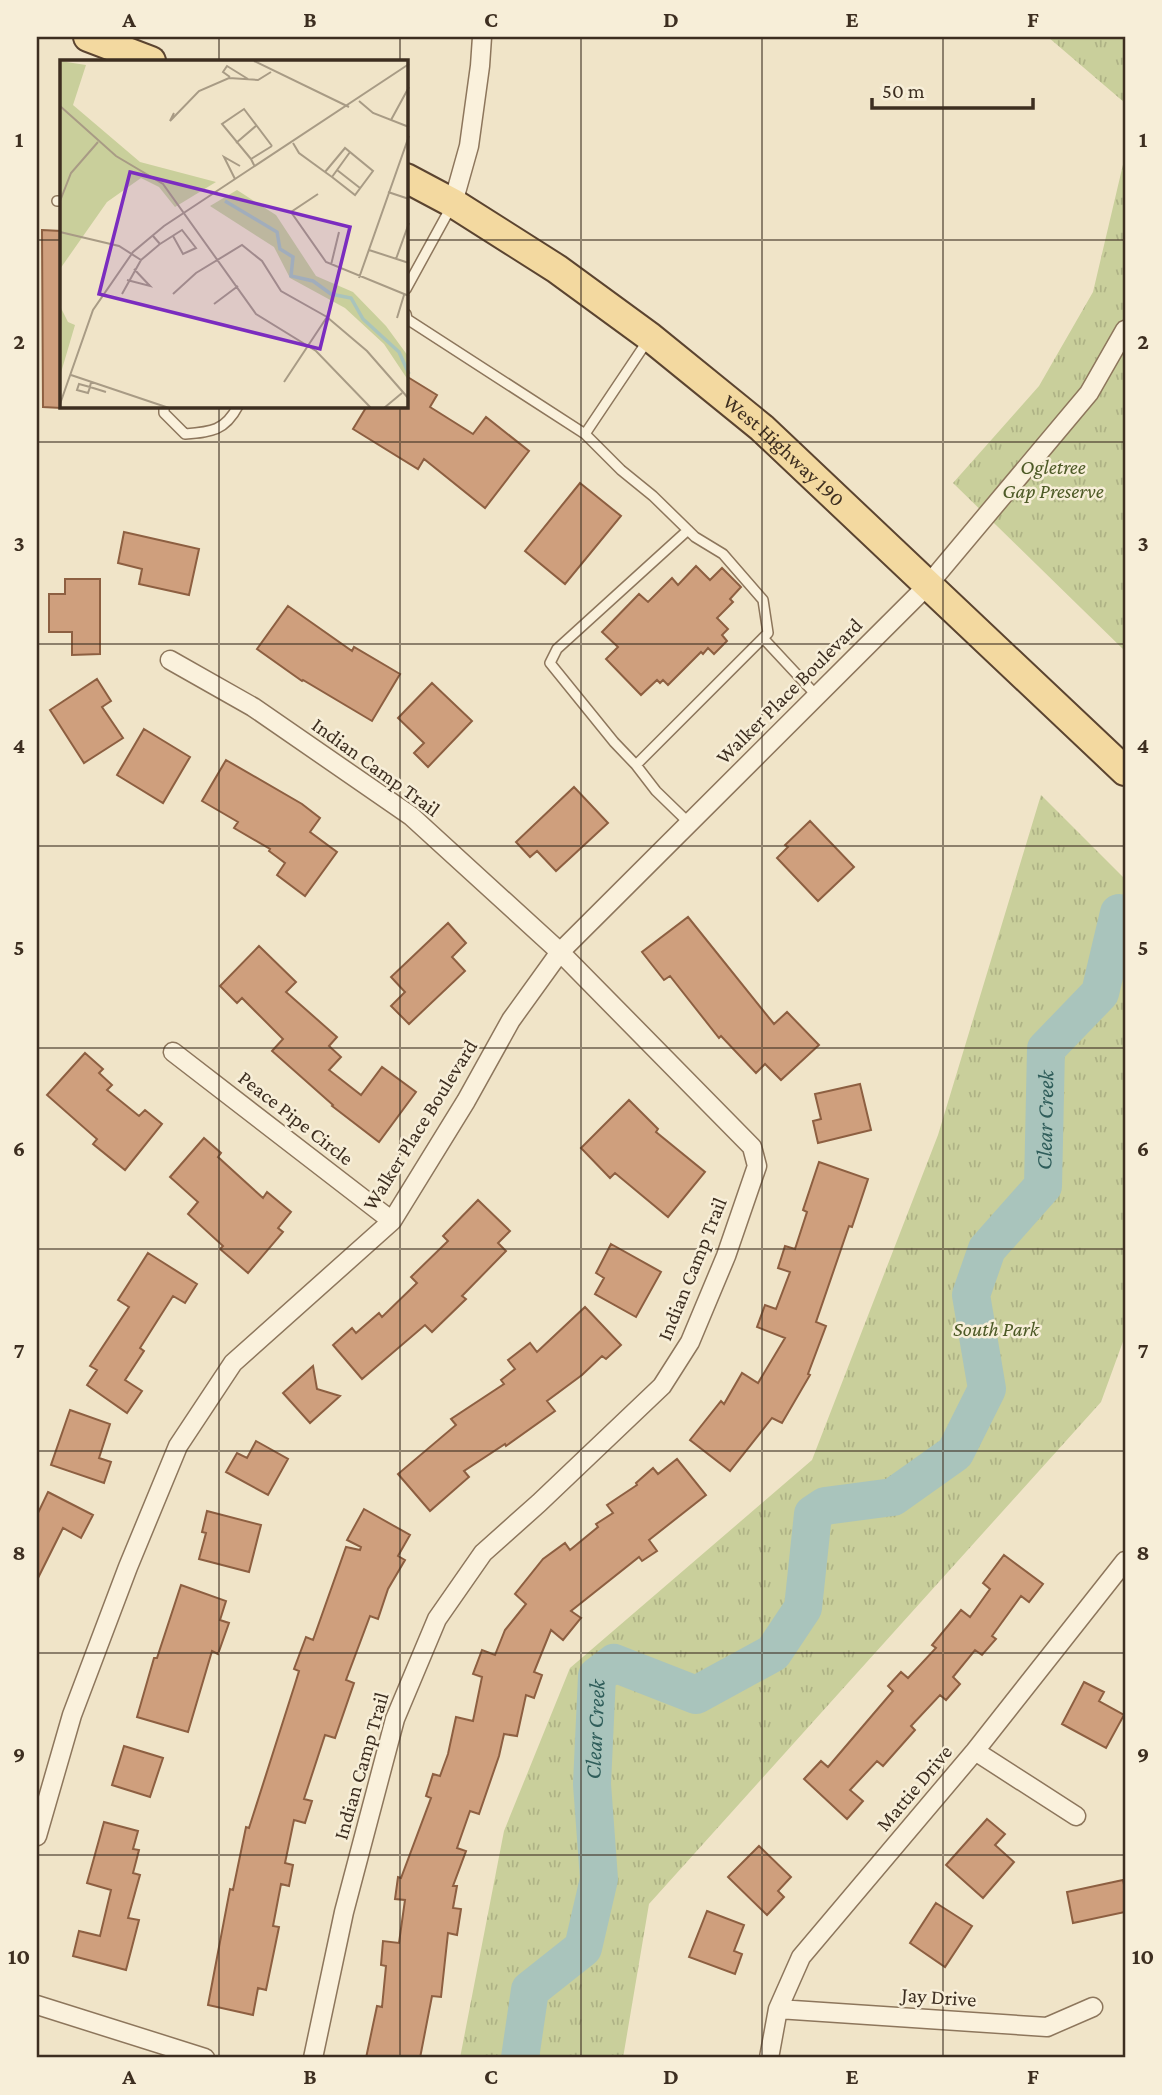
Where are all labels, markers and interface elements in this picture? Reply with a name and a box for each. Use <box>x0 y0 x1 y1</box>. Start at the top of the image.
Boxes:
text: A <box>121 6 136 32</box>
text: B <box>303 6 317 32</box>
text: C <box>484 6 498 32</box>
text: D <box>663 6 679 32</box>
text: E <box>845 6 859 32</box>
text: F <box>1027 6 1039 32</box>
inset map <box>60 60 408 408</box>
scale bar <box>872 66 1032 110</box>
text: 50 m <box>882 79 925 103</box>
text: 1 <box>15 126 24 152</box>
text: 1 <box>1139 126 1148 152</box>
text: 2 <box>13 328 25 354</box>
text: 2 <box>1137 328 1149 354</box>
street label: West Highway 190 <box>718 389 849 511</box>
park label: Ogletree Gap Preserve <box>1002 455 1104 503</box>
text: 3 <box>13 530 25 556</box>
text: 3 <box>1137 530 1149 556</box>
street label: Walker Place Boulevard <box>711 613 867 769</box>
street label: Indian Camp Trail <box>307 713 445 821</box>
text: 4 <box>13 732 25 758</box>
text: 4 <box>1137 732 1149 758</box>
text: 5 <box>13 934 25 960</box>
text: 5 <box>1137 934 1149 960</box>
street label: Walker Place Boulevard <box>358 1035 482 1215</box>
street label: Peace Pipe Circle <box>234 1066 358 1170</box>
water label: Clear Creek <box>1030 1069 1059 1170</box>
text: 6 <box>13 1135 25 1161</box>
text: 6 <box>1137 1135 1149 1161</box>
street label: Indian Camp Trail <box>652 1194 732 1344</box>
park label: South Park <box>953 1317 1040 1341</box>
text: 7 <box>13 1337 25 1363</box>
text: 7 <box>1137 1337 1149 1363</box>
text: 8 <box>12 1539 26 1565</box>
text: 8 <box>1136 1539 1150 1565</box>
water label: Clear Creek <box>579 1678 610 1780</box>
street label: Indian Camp Trail <box>328 1690 394 1842</box>
street label: Mattie Drive <box>871 1740 957 1836</box>
text: 9 <box>13 1741 25 1767</box>
text: 9 <box>1137 1741 1149 1767</box>
text: 10 <box>8 1943 30 1969</box>
text: 10 <box>1132 1943 1154 1969</box>
street label: Jay Drive <box>899 1982 977 2012</box>
text: A <box>121 2063 136 2089</box>
text: B <box>303 2063 317 2089</box>
text: C <box>484 2063 498 2089</box>
text: D <box>663 2063 679 2089</box>
text: E <box>845 2063 859 2089</box>
text: F <box>1027 2063 1039 2089</box>

